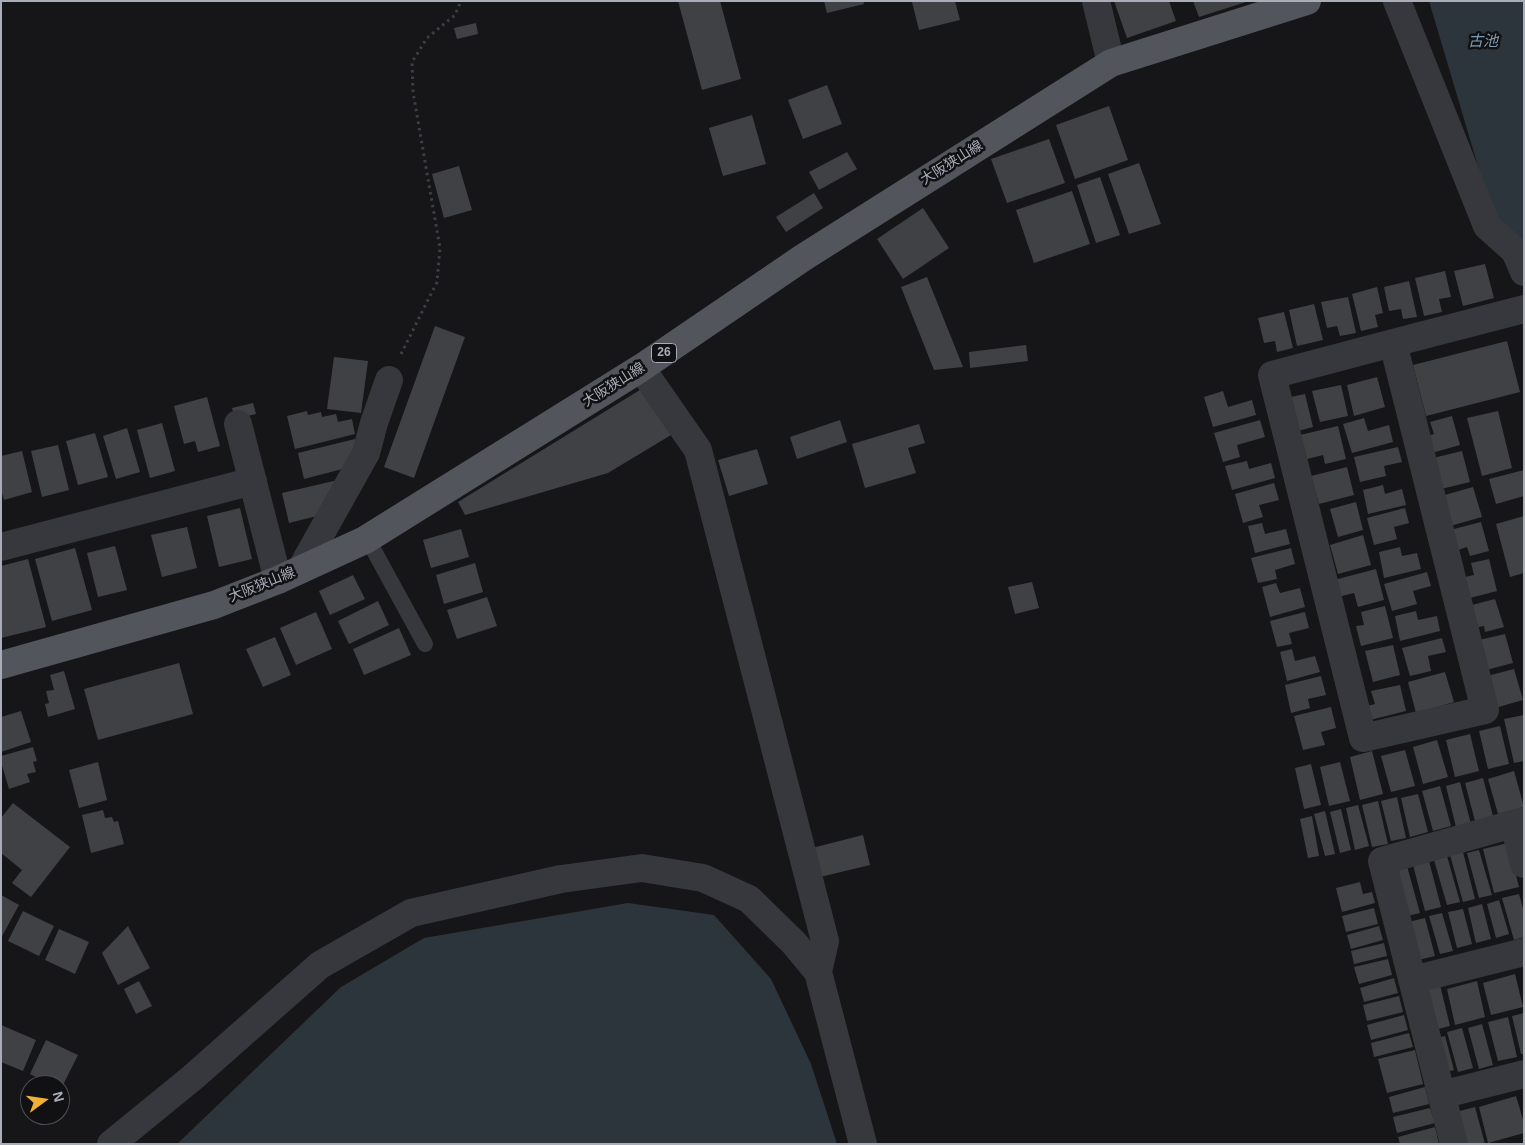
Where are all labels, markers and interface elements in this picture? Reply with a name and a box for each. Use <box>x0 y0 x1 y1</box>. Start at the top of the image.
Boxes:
water label: 古池 <box>1468 33 1498 51</box>
street label: 大阪狭山線 <box>918 137 986 189</box>
road number: 26 <box>652 343 676 362</box>
street label: 大阪狭山線 <box>580 359 648 411</box>
street label: 大阪狭山線 <box>226 564 298 606</box>
north arrow <box>20 1075 70 1125</box>
text: N <box>50 1090 68 1103</box>

